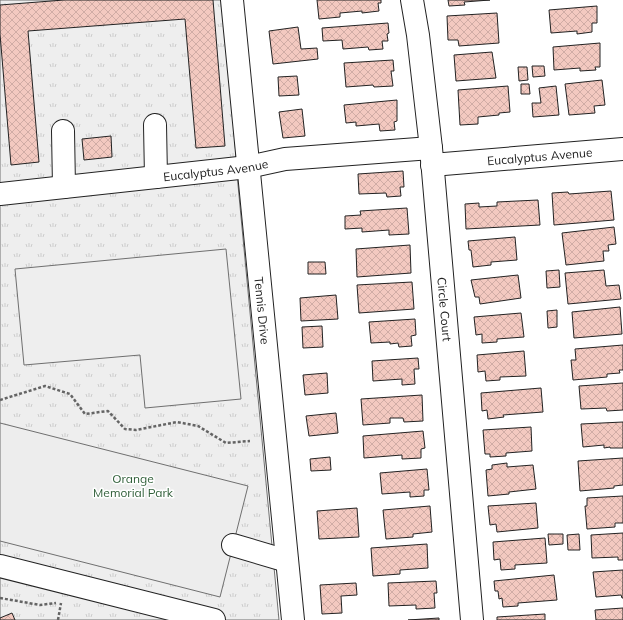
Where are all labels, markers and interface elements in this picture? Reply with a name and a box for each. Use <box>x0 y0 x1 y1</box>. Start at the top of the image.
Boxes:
street label: Eucalyptus Avenue <box>486 144 593 168</box>
street label: Eucalyptus Avenue <box>162 155 269 184</box>
street label: Tennis Drive <box>252 276 273 345</box>
street label: Circle Court <box>435 276 455 342</box>
park label: Orange Memorial Park <box>93 471 174 500</box>

